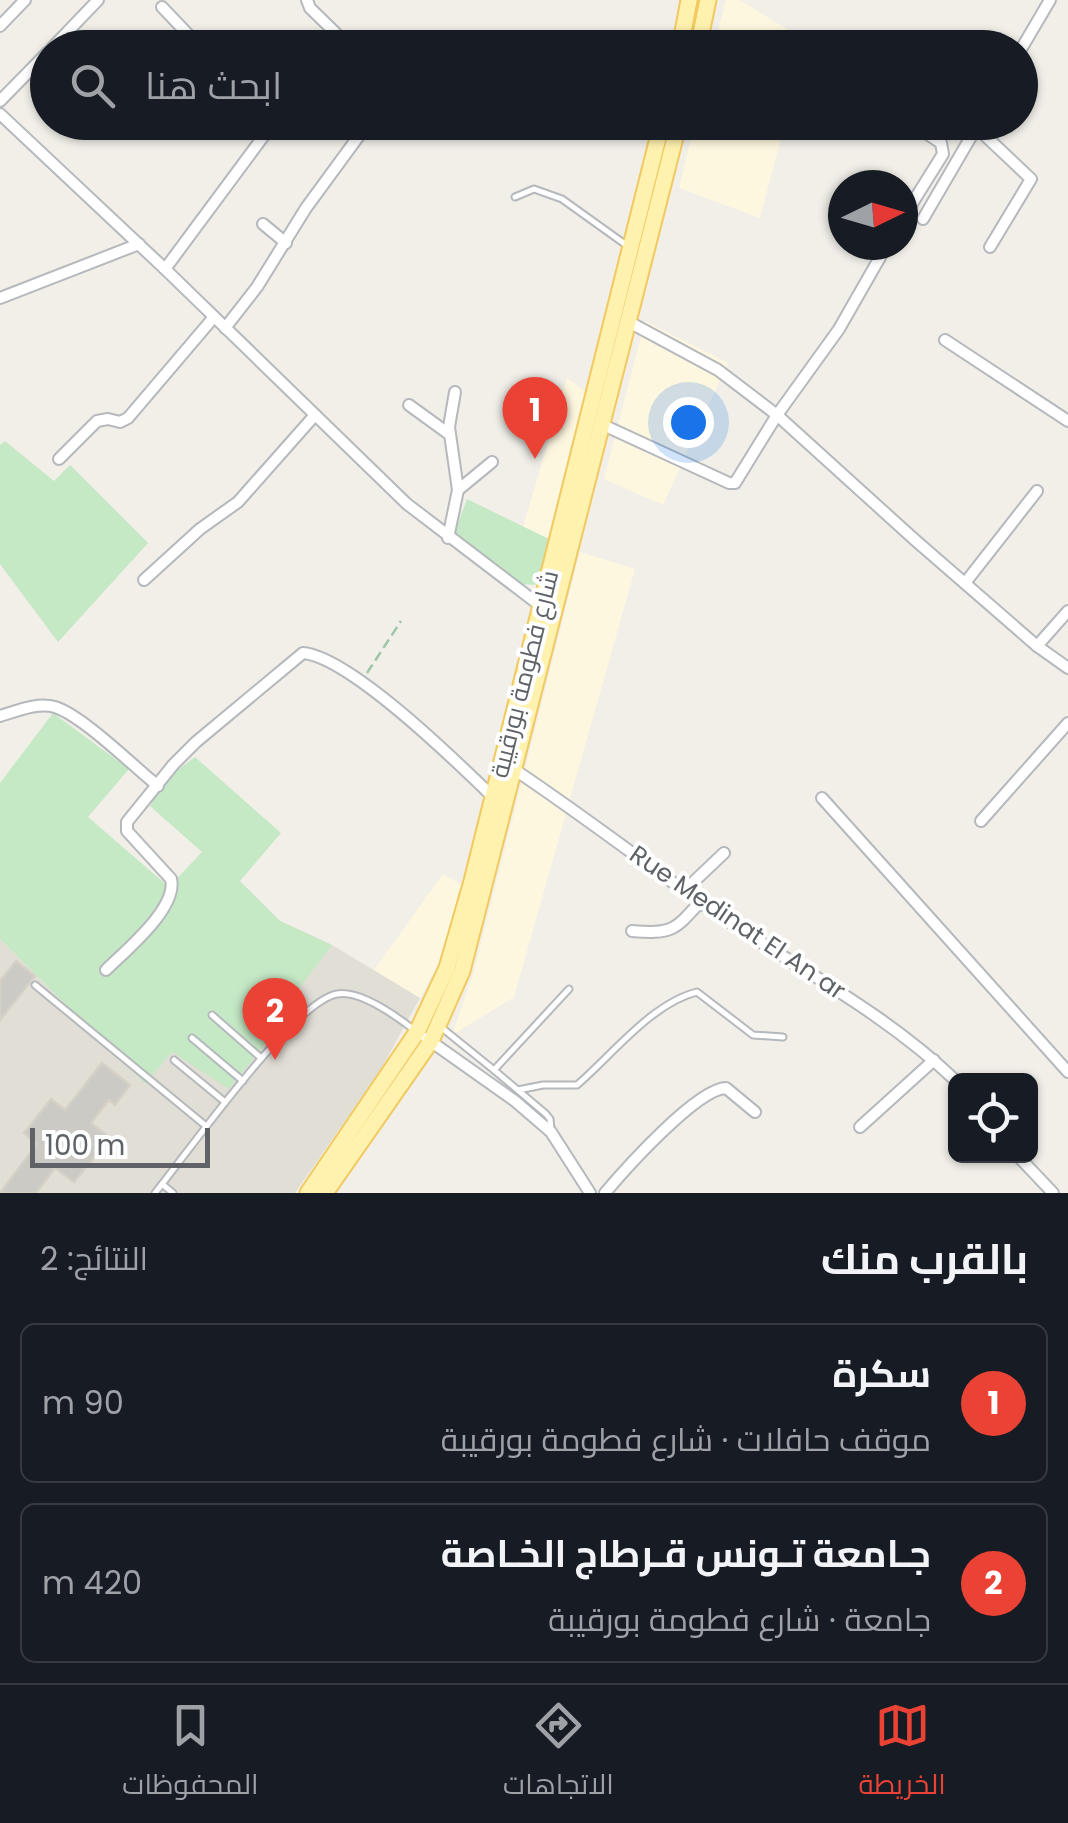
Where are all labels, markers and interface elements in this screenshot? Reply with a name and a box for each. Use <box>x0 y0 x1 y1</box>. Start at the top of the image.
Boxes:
search box <box>30 30 1038 140</box>
icon: search <box>65 58 120 113</box>
text: ابحث هنا <box>145 59 282 112</box>
north arrow <box>828 170 918 260</box>
pin: 1 <box>502 376 568 459</box>
your location <box>663 397 714 448</box>
street label: شارع فطومة بورقيبة <box>482 567 567 782</box>
street label: Rue Medinat El An ar <box>623 837 853 1008</box>
pin: 2 <box>242 978 308 1060</box>
map controls <box>948 1073 1038 1163</box>
button: locate <box>948 1073 1038 1163</box>
scale bar <box>30 1123 210 1168</box>
text: 100 m <box>45 1126 125 1165</box>
text: بالقرب منك <box>821 1230 1028 1289</box>
text: النتائج: 2 <box>40 1236 148 1281</box>
text: سكرة <box>832 1347 931 1400</box>
text: 90 m <box>42 1380 124 1425</box>
text: 1 <box>987 1380 1000 1425</box>
text: موقف حافلات · شارع فطومة بورقيبة <box>441 1417 931 1462</box>
text: جـامعة تـونس قـرطاج الخـاصة <box>441 1527 931 1580</box>
text: 420 m <box>42 1560 142 1605</box>
text: 2 <box>984 1560 1003 1605</box>
text: جامعة · شارع فطومة بورقيبة <box>548 1597 931 1642</box>
tab: المحفوظات <box>122 1698 259 1810</box>
tab: الاتجاهات <box>503 1698 614 1810</box>
tab: الخريطة <box>858 1698 946 1810</box>

